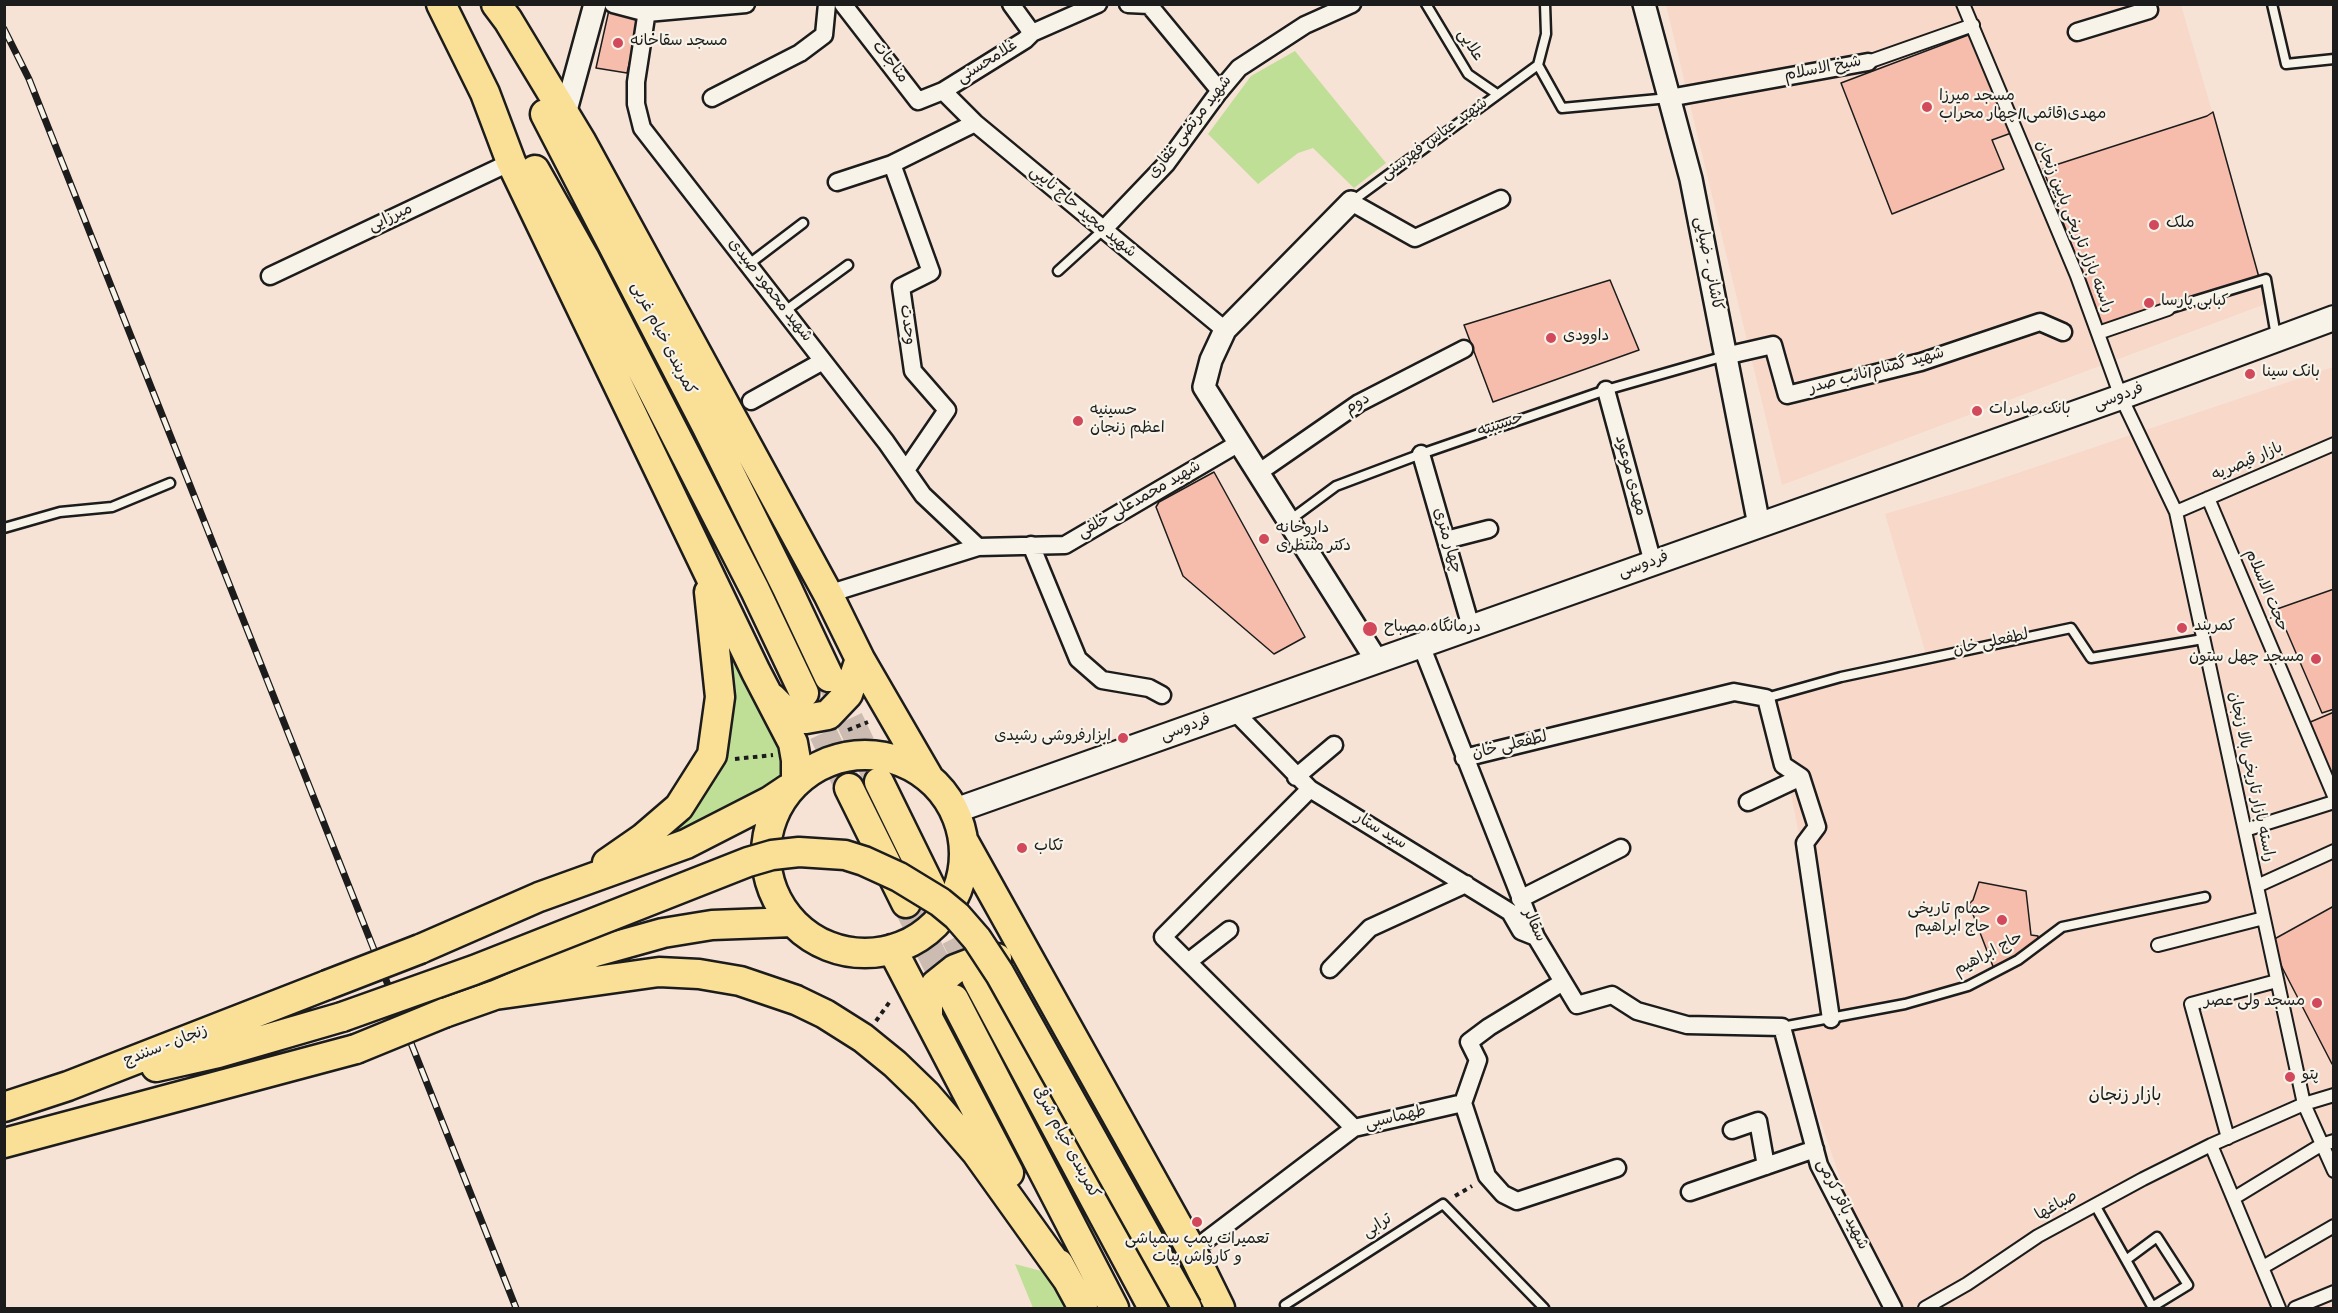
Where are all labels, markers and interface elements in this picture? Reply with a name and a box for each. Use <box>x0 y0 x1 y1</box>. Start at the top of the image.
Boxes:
street label: علایی <box>1452 26 1486 66</box>
place label: مسجد سقاخانه <box>630 33 727 53</box>
marker: مسجد سقاخانه <box>611 36 625 50</box>
street label: غلامحسنی <box>954 37 1022 89</box>
street label: مناجات <box>867 38 911 88</box>
street label: شیخ الاسلام <box>1783 53 1863 87</box>
street label: شهید مرتضی غفاری <box>1145 73 1237 183</box>
place label: مسجد میرزا مهدی(قائمی)/چهار محراب <box>1939 88 2106 126</box>
street label: شهید عباس فهرستی <box>1378 95 1492 185</box>
marker: مسجد میرزا مهدی(قائمی)/چهار محراب <box>1920 100 1934 114</box>
street label: راسته بازار تاریخی پایین زنجان <box>2030 138 2116 316</box>
street label: شهید مجید حاج نایبی <box>1025 163 1139 263</box>
street label: میرزایی <box>366 200 416 238</box>
place label: ملک <box>2166 215 2194 235</box>
street label: کاشانی - ضیایی <box>1689 216 1725 312</box>
marker: ملک <box>2147 218 2161 232</box>
street label: شهید محمود صیدی <box>723 235 815 347</box>
street label: کمربندی خیام غربی <box>625 279 699 399</box>
place label: کبابی پارسا <box>2161 293 2229 313</box>
marker: کبابی پارسا <box>2142 296 2156 310</box>
street label: وحدت <box>894 304 918 346</box>
place label: داوودی <box>1563 328 1609 348</box>
marker: داوودی <box>1544 331 1558 345</box>
street label: شهید گمنام/نائب صدر <box>1807 345 1947 399</box>
place label: بانک سینا <box>2262 364 2320 384</box>
marker: بانک سینا <box>2243 367 2257 381</box>
street label: فردوسی <box>2091 380 2147 416</box>
street label: دوم <box>1342 390 1374 420</box>
place label: بانک صادرات <box>1989 401 2071 421</box>
place label: حسینیه اعظم زنجان <box>1090 402 1165 440</box>
marker: بانک صادرات <box>1970 404 1984 418</box>
street label: حسینیه <box>1476 409 1526 443</box>
marker: حسینیه اعظم زنجان <box>1071 414 1085 428</box>
street label: مهدی موعود <box>1609 434 1649 518</box>
street label: بازار قیصریه <box>2210 439 2286 487</box>
street label: شهید محمدعلی خلفی <box>1075 458 1205 544</box>
street label: چهار متری <box>1427 506 1465 576</box>
place label: داروخانه دکتر منتظری <box>1276 520 1351 558</box>
marker: داروخانه دکتر منتظری <box>1257 532 1271 546</box>
street label: حجت الاسلام <box>2239 547 2291 635</box>
street label: فردوسی <box>1616 548 1672 584</box>
place label: کمربند <box>2194 618 2235 638</box>
place label: درمانگاه مصباح <box>1384 619 1481 639</box>
marker: درمانگاه مصباح <box>1361 620 1379 638</box>
marker: کمربند <box>2175 621 2189 635</box>
street label: لطفعلی خان <box>1952 627 2030 661</box>
place label: مسجد چهل ستون <box>2189 649 2304 669</box>
marker: مسجد چهل ستون <box>2309 652 2323 666</box>
street label: راسته بازار تاریخی بالا زنجان <box>2223 690 2277 864</box>
street label: فردوسی <box>1158 711 1214 747</box>
place label: ابزارفروشی رشیدی <box>994 728 1111 748</box>
street label: لطفعلی خان <box>1470 729 1550 765</box>
marker: ابزارفروشی رشیدی <box>1116 731 1130 745</box>
street label: سید ستار <box>1350 809 1410 855</box>
place label: تکاب <box>1034 838 1063 858</box>
marker: تکاب <box>1015 841 1029 855</box>
place label: حمام تاریخی حاج ابراهیم <box>1907 901 1990 939</box>
street label: سقالر <box>1517 907 1549 945</box>
marker: حمام تاریخی حاج ابراهیم <box>1995 913 2009 927</box>
street label: حاج ابراهیم <box>1951 929 2027 981</box>
place label: مسجد ولی عصر <box>2204 993 2305 1013</box>
marker: مسجد ولی عصر <box>2310 996 2324 1010</box>
street label: زنجان - سنندج <box>121 1022 211 1072</box>
place label: پتو <box>2302 1067 2319 1087</box>
marker: پتو <box>2283 1070 2297 1084</box>
street label: کمربندی خیام شرقی <box>1027 1084 1103 1202</box>
district label: بازار زنجان <box>2089 1086 2161 1108</box>
street label: طهماسبی <box>1364 1103 1428 1135</box>
street label: شهید باقر کرمی <box>1811 1157 1871 1253</box>
street label: صباغها <box>2033 1188 2081 1226</box>
street label: ترابی <box>1360 1211 1396 1243</box>
marker: تعمیرات پمپ سمپاشی و کارواش بیات <box>1190 1215 1204 1229</box>
place label: تعمیرات پمپ سمپاشی و کارواش بیات <box>1125 1231 1269 1269</box>

